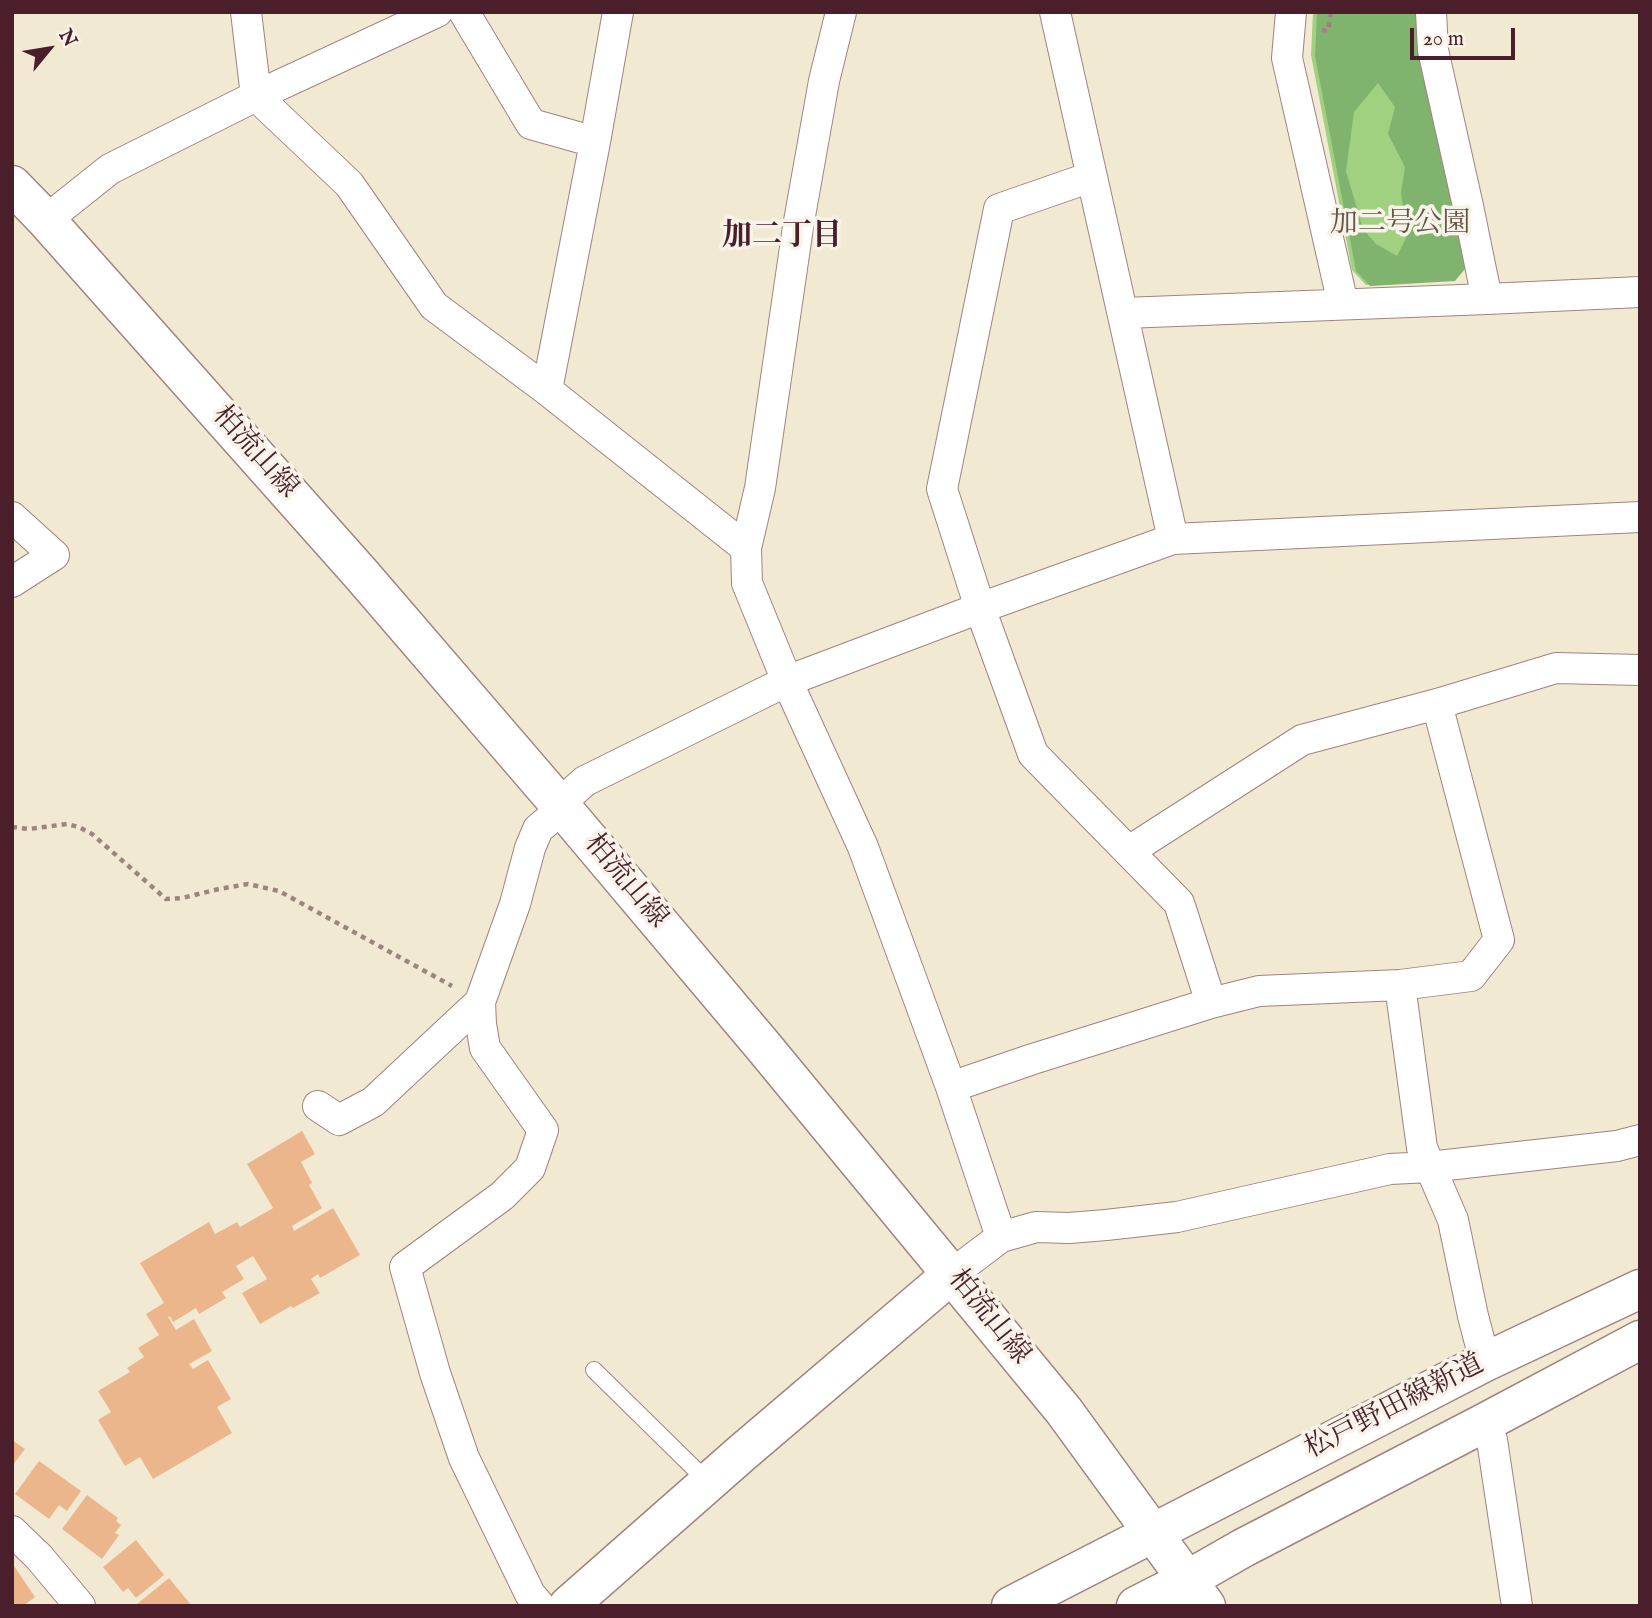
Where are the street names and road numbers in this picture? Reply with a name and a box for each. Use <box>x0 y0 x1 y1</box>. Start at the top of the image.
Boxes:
street label: 柏流山線 <box>204 400 304 506</box>
street label: 柏流山線 <box>576 828 674 936</box>
street label: 柏流山線 <box>940 1264 1036 1372</box>
street label: 松戸野田線新道 <box>1300 1349 1490 1467</box>

